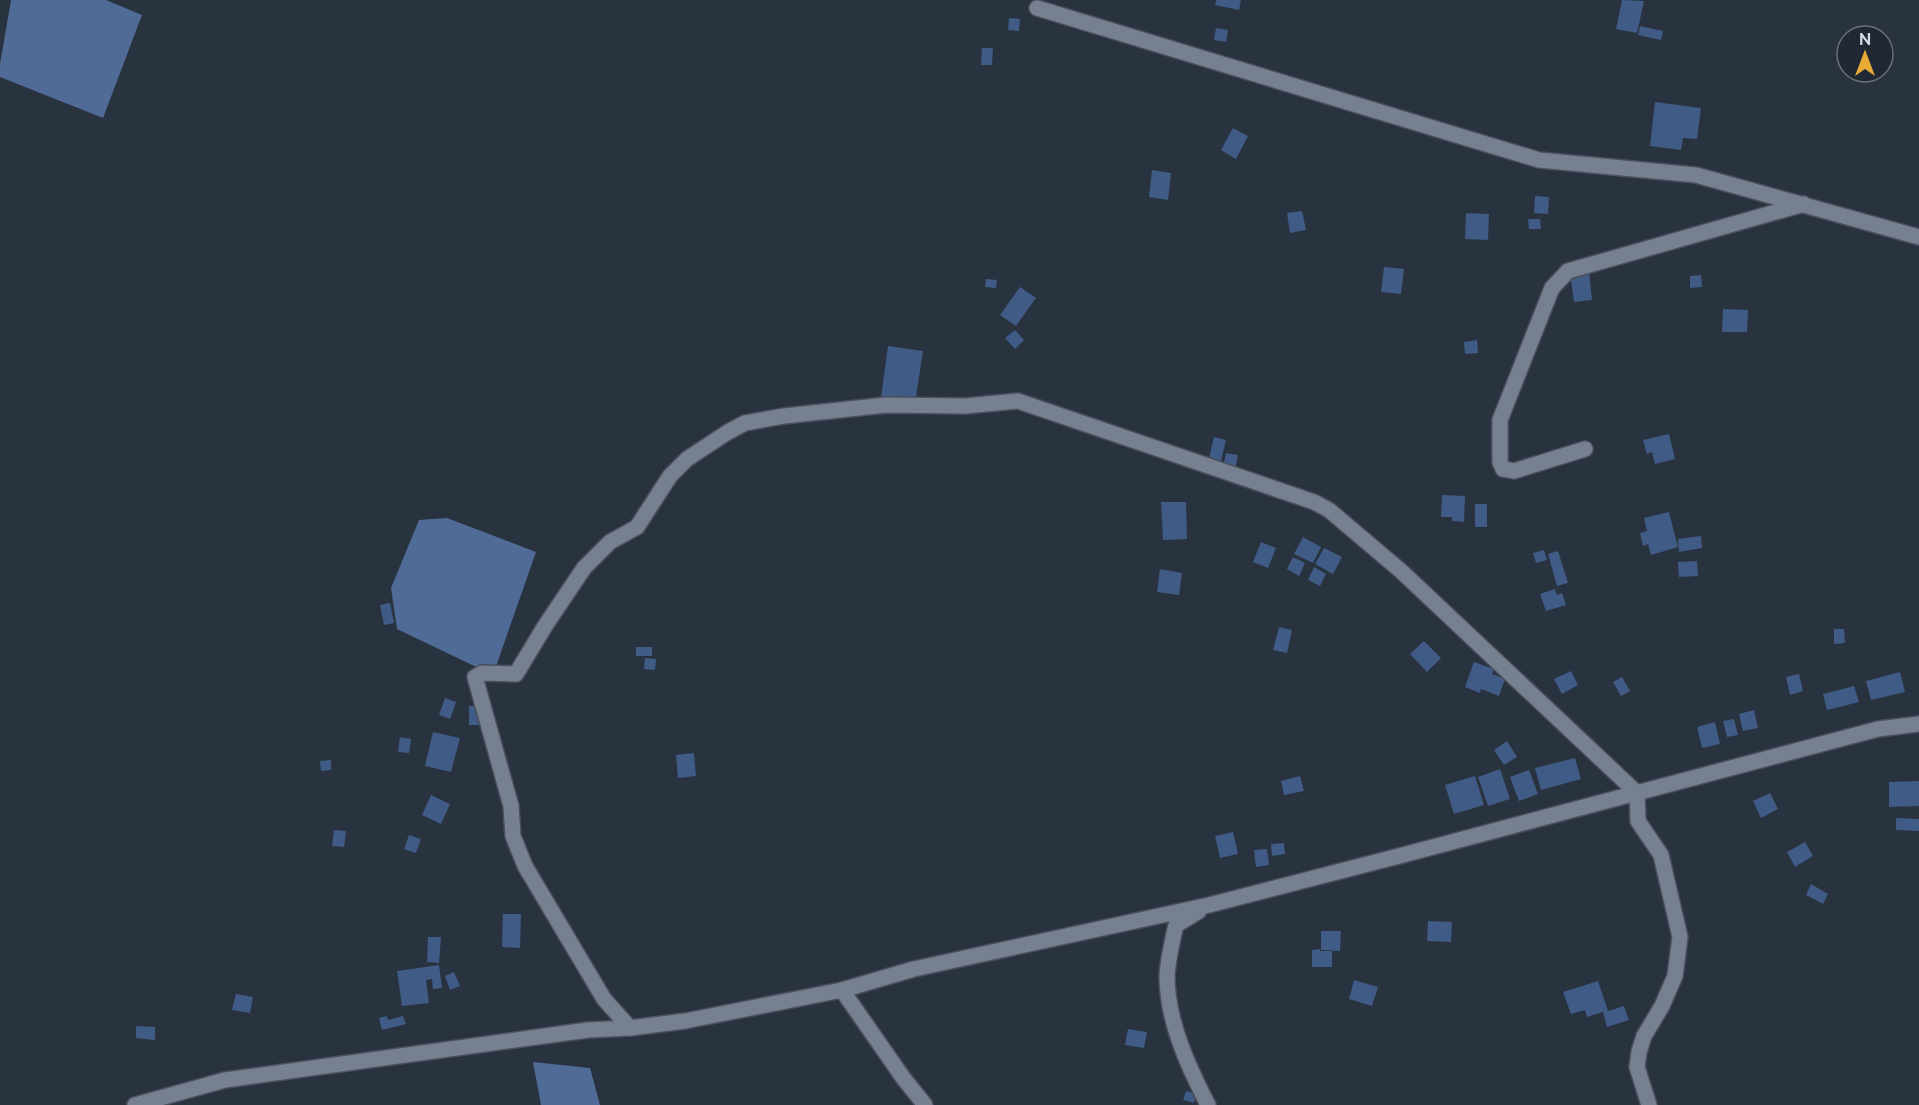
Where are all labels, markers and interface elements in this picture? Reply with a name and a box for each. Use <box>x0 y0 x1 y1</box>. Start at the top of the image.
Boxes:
north arrow <box>1835 24 1895 84</box>
text: N <box>1859 30 1871 49</box>

